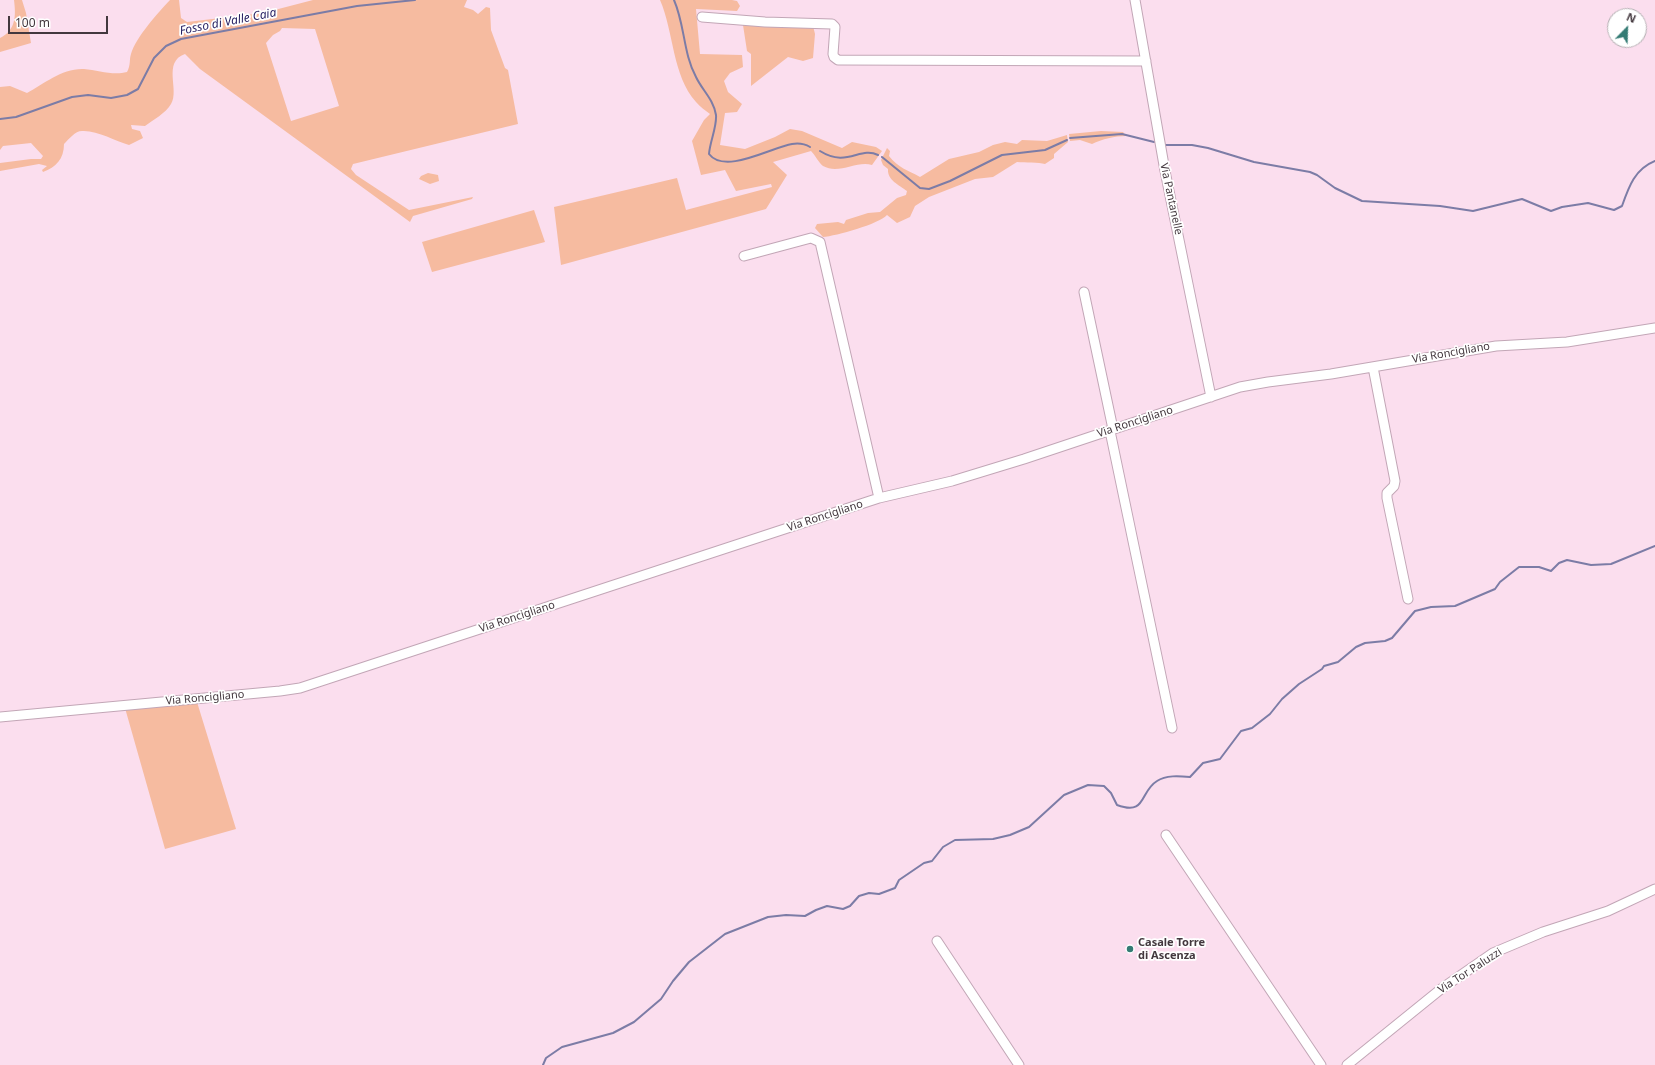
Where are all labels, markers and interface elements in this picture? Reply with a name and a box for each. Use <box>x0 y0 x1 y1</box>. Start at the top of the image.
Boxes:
water label: Fosso di Valle Caia <box>178 6 278 38</box>
scale bar <box>10 8 110 34</box>
north arrow <box>1607 8 1647 48</box>
text: N <box>1624 9 1639 26</box>
text: 100 m <box>15 14 50 31</box>
street label: Via Pantanelle <box>1157 162 1185 236</box>
street label: Via Roncigliano <box>1411 340 1491 366</box>
street label: Via Roncigliano <box>1095 404 1175 440</box>
street label: Via Roncigliano <box>785 498 865 534</box>
street label: Via Roncigliano <box>477 599 557 635</box>
street label: Via Roncigliano <box>165 688 245 708</box>
place label: Casale Torre di Ascenza <box>1138 936 1205 962</box>
marker: Casale Torre di Ascenza <box>1125 944 1135 954</box>
street label: Via Tor Paluzzi <box>1436 945 1504 997</box>

